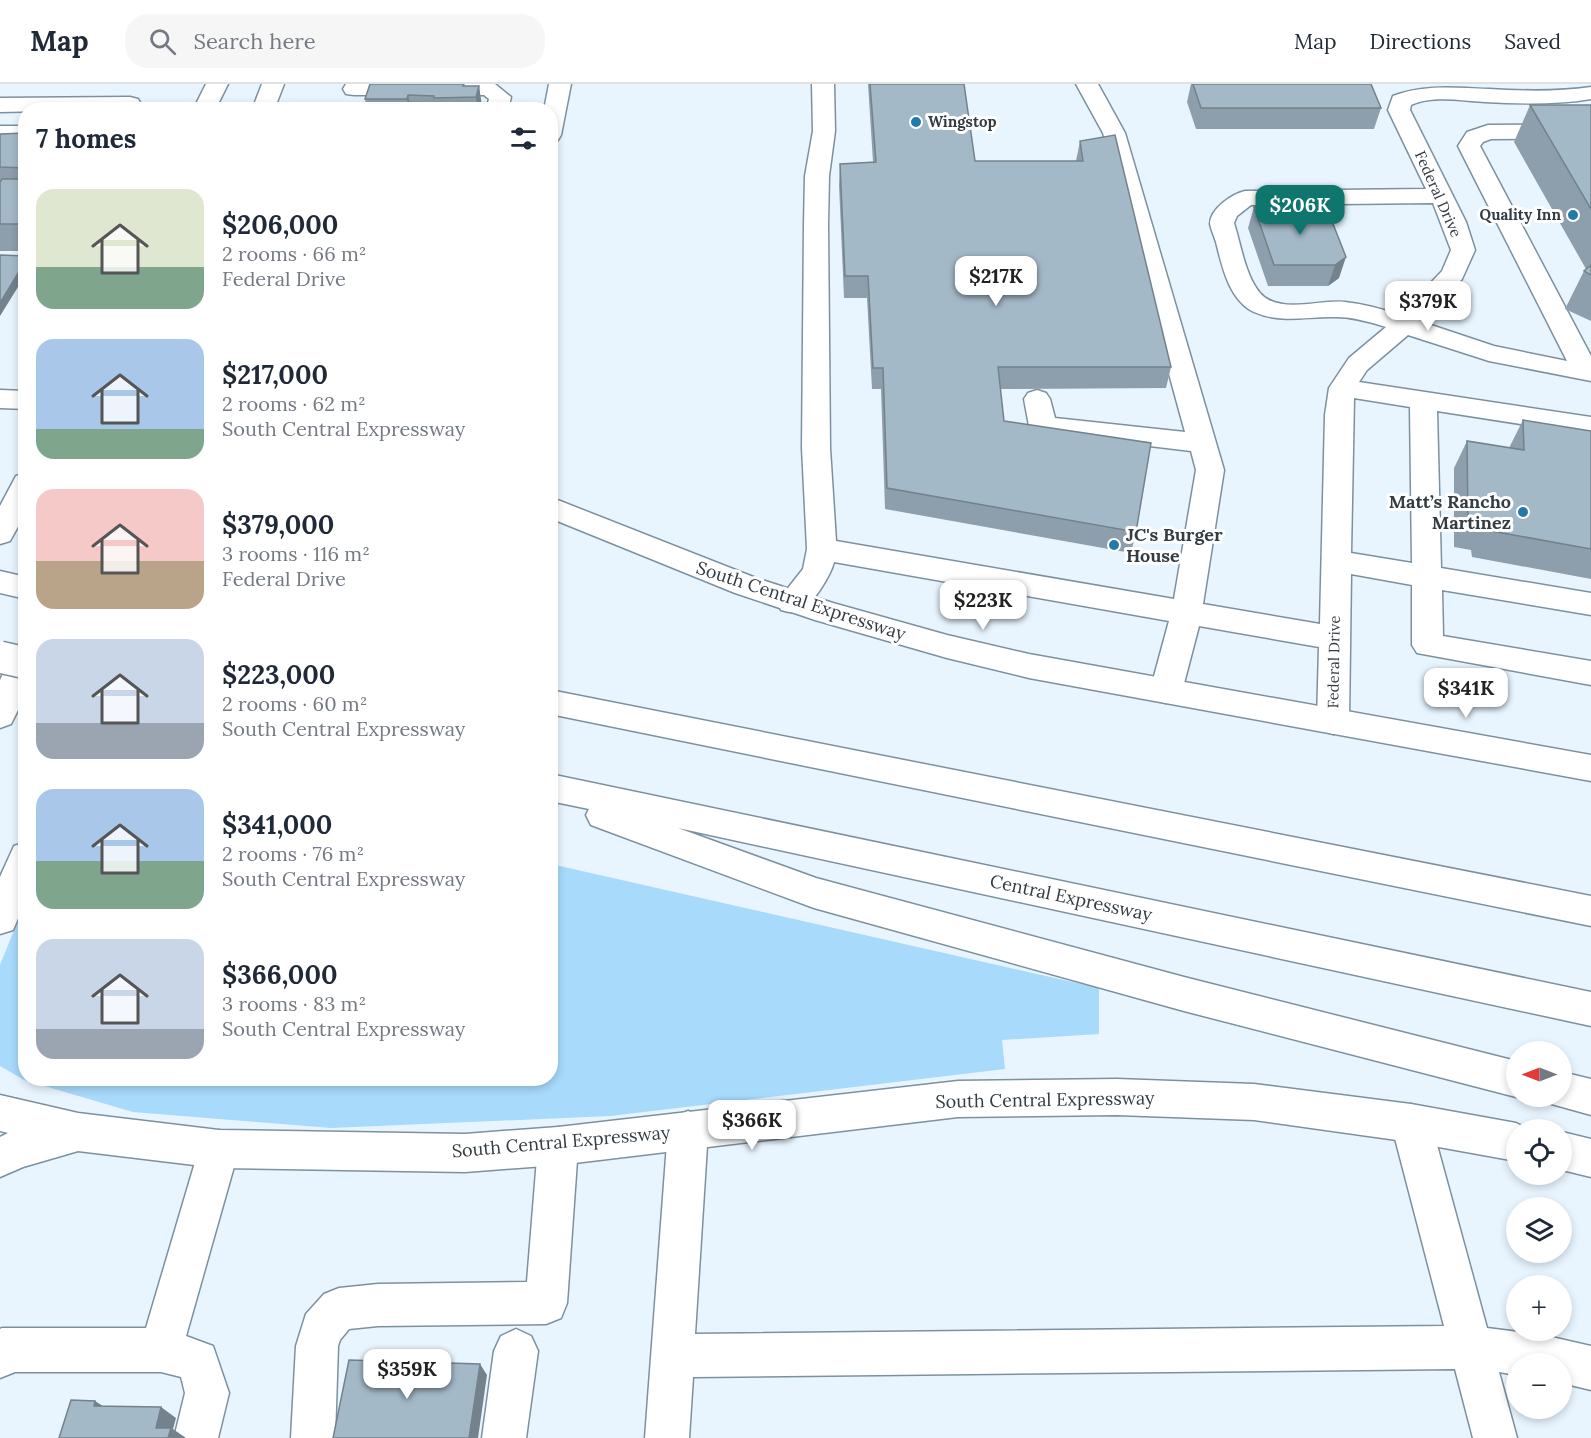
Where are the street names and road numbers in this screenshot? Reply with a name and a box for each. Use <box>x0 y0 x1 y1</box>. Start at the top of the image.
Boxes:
street label: Federal Drive <box>1411 148 1466 240</box>
street label: South Central Expressway <box>693 556 909 645</box>
street label: Federal Drive <box>1323 615 1344 709</box>
street label: Central Expressway <box>988 869 1155 926</box>
street label: South Central Expressway <box>935 1086 1155 1113</box>
street label: South Central Expressway <box>451 1120 672 1163</box>

